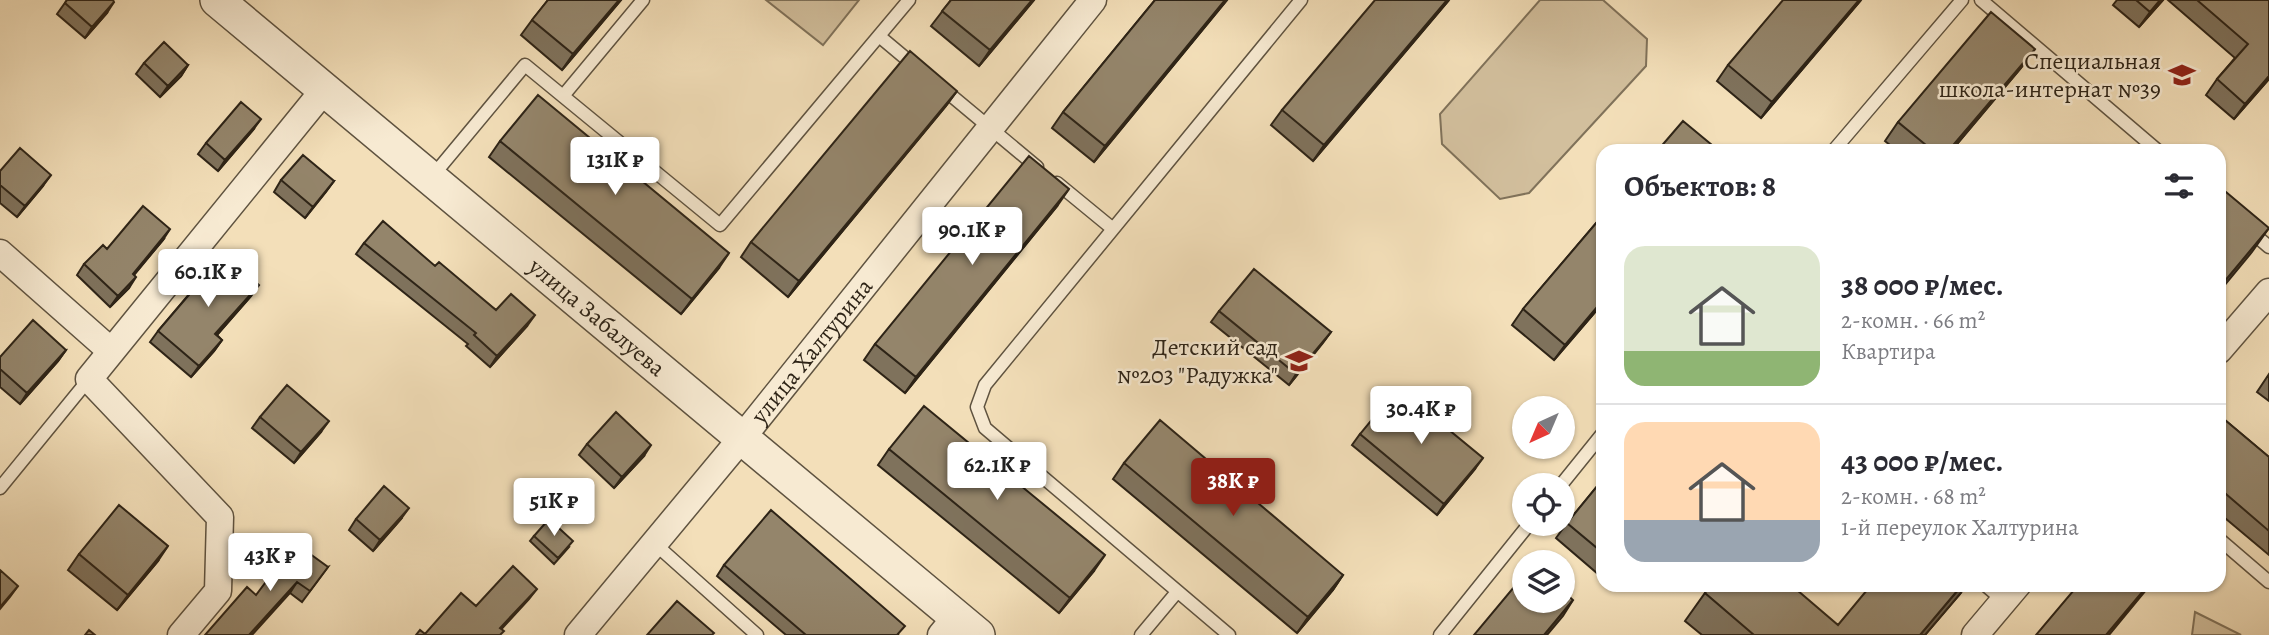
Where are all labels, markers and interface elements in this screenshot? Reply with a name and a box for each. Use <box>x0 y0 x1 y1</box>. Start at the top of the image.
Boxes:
place label: Специальная школа-интернат №39 <box>1939 45 2161 105</box>
school or university icon: Специальная школа-интернат №39 <box>2167 60 2197 90</box>
pin: 131K ₽ <box>558 138 672 197</box>
text: 131K ₽ <box>586 144 644 175</box>
text: Объектов: 8 <box>1624 166 1776 206</box>
icon: filters <box>2160 167 2198 205</box>
pin: 90.1K ₽ <box>907 208 1037 267</box>
text: 90.1K ₽ <box>938 214 1006 245</box>
pin: 60.1K ₽ <box>143 250 273 309</box>
street label: улица Забалуева <box>521 250 672 384</box>
text: 60.1K ₽ <box>174 256 242 287</box>
text: 38 000 ₽/мес. <box>1841 265 2004 305</box>
street label: улица Халтурина <box>743 271 880 431</box>
icon: home <box>1680 274 1764 358</box>
text: 2-комн. · 66 m² <box>1841 305 1985 336</box>
place label: Детский сад №203 "Радужка" <box>1117 331 1278 391</box>
text: Квартира <box>1841 336 1936 367</box>
school or university icon: Детский сад №203 "Радужка" <box>1284 346 1314 376</box>
pin: 30.4K ₽ <box>1356 386 1486 446</box>
text: 30.4K ₽ <box>1386 393 1456 424</box>
north arrow <box>1512 396 1575 458</box>
map controls <box>1512 396 1575 613</box>
text: 43 000 ₽/мес. <box>1841 441 2004 481</box>
pin: 62.1K ₽ <box>932 442 1062 502</box>
text: 62.1K ₽ <box>963 449 1031 480</box>
icon: home <box>1680 450 1764 534</box>
pin: 38K ₽ <box>1184 458 1282 518</box>
text: 38K ₽ <box>1207 465 1259 496</box>
button: locate <box>1512 473 1575 536</box>
pin: 51K ₽ <box>505 478 603 538</box>
text: 2-комн. · 68 m² <box>1841 481 1986 512</box>
text: 51K ₽ <box>530 485 578 516</box>
text: 1-й переулок Халтурина <box>1841 512 2079 543</box>
pin: 43K ₽ <box>221 534 319 593</box>
text: 43K ₽ <box>244 540 296 571</box>
button: layers <box>1512 550 1575 613</box>

